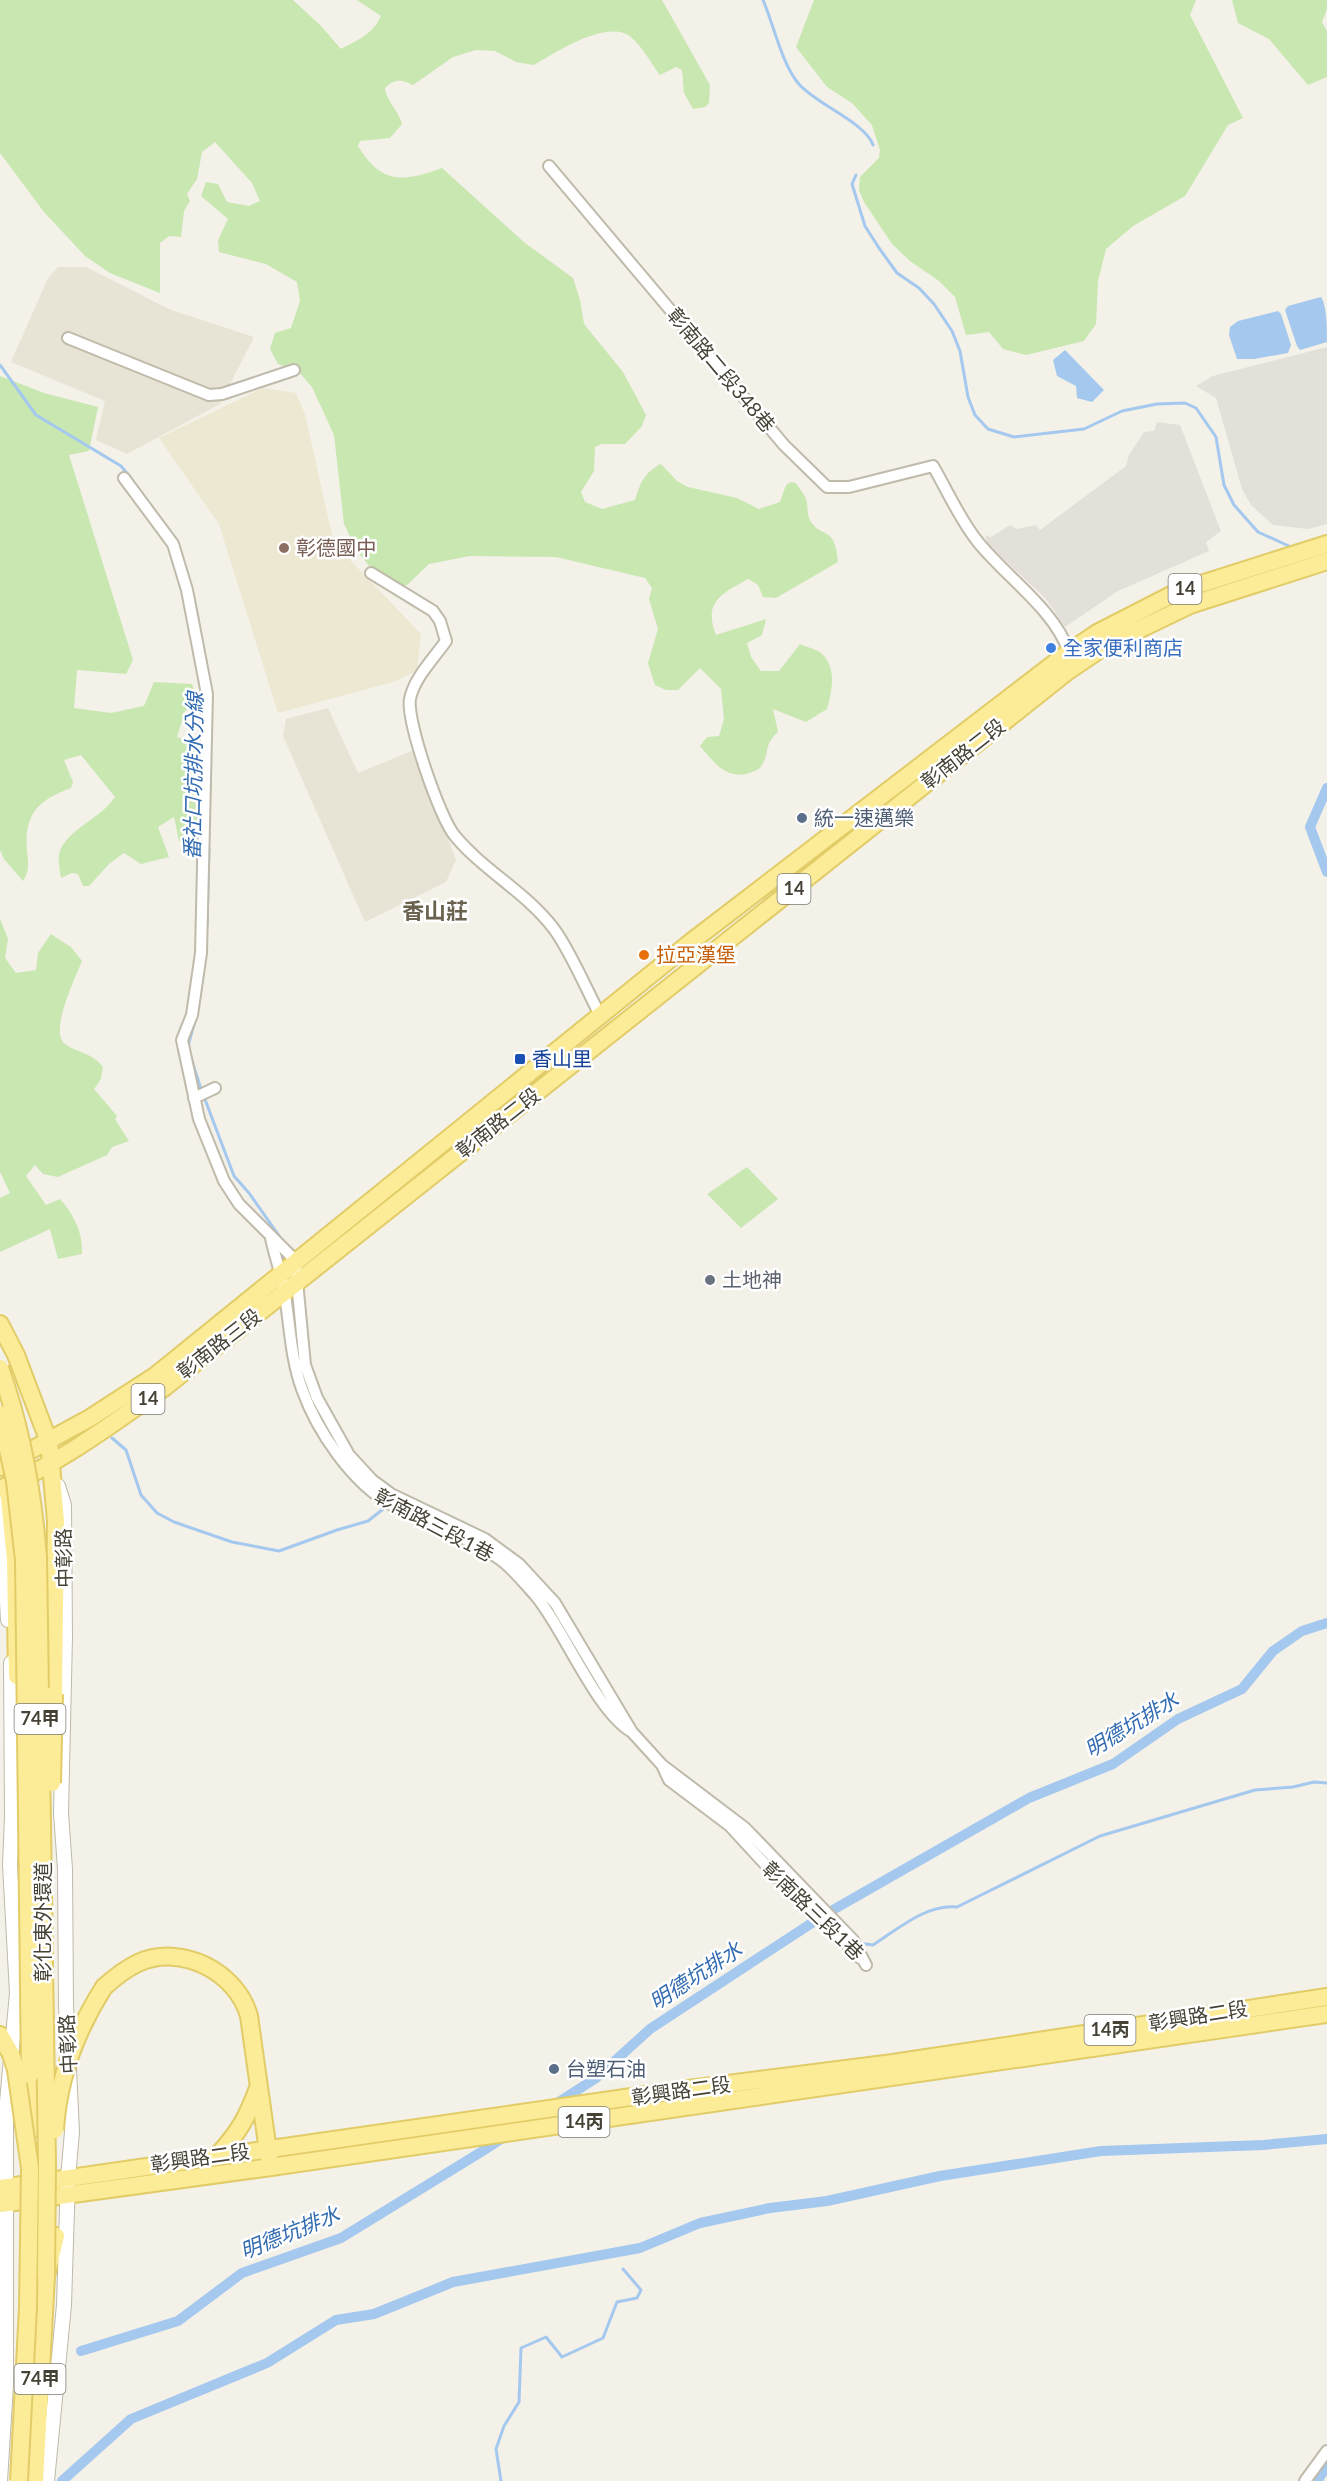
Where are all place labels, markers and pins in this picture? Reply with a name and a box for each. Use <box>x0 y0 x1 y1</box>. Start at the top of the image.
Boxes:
place label: 彰德國中 <box>296 535 376 559</box>
marker: 彰德國中 <box>277 541 291 555</box>
place label: 全家便利商店 <box>1063 635 1183 659</box>
marker: 全家便利商店 <box>1044 641 1058 655</box>
place label: 統一速邁樂 <box>814 805 914 829</box>
marker: 統一速邁樂 <box>795 811 809 825</box>
place label: 拉亞漢堡 <box>656 942 736 966</box>
marker: 拉亞漢堡 <box>637 948 651 962</box>
place label: 香山里 <box>532 1046 592 1070</box>
marker: 香山里 <box>513 1052 527 1066</box>
place label: 土地神 <box>722 1267 782 1291</box>
marker: 土地神 <box>703 1273 717 1287</box>
place label: 台塑石油 <box>566 2056 646 2080</box>
marker: 台塑石油 <box>547 2062 561 2076</box>

